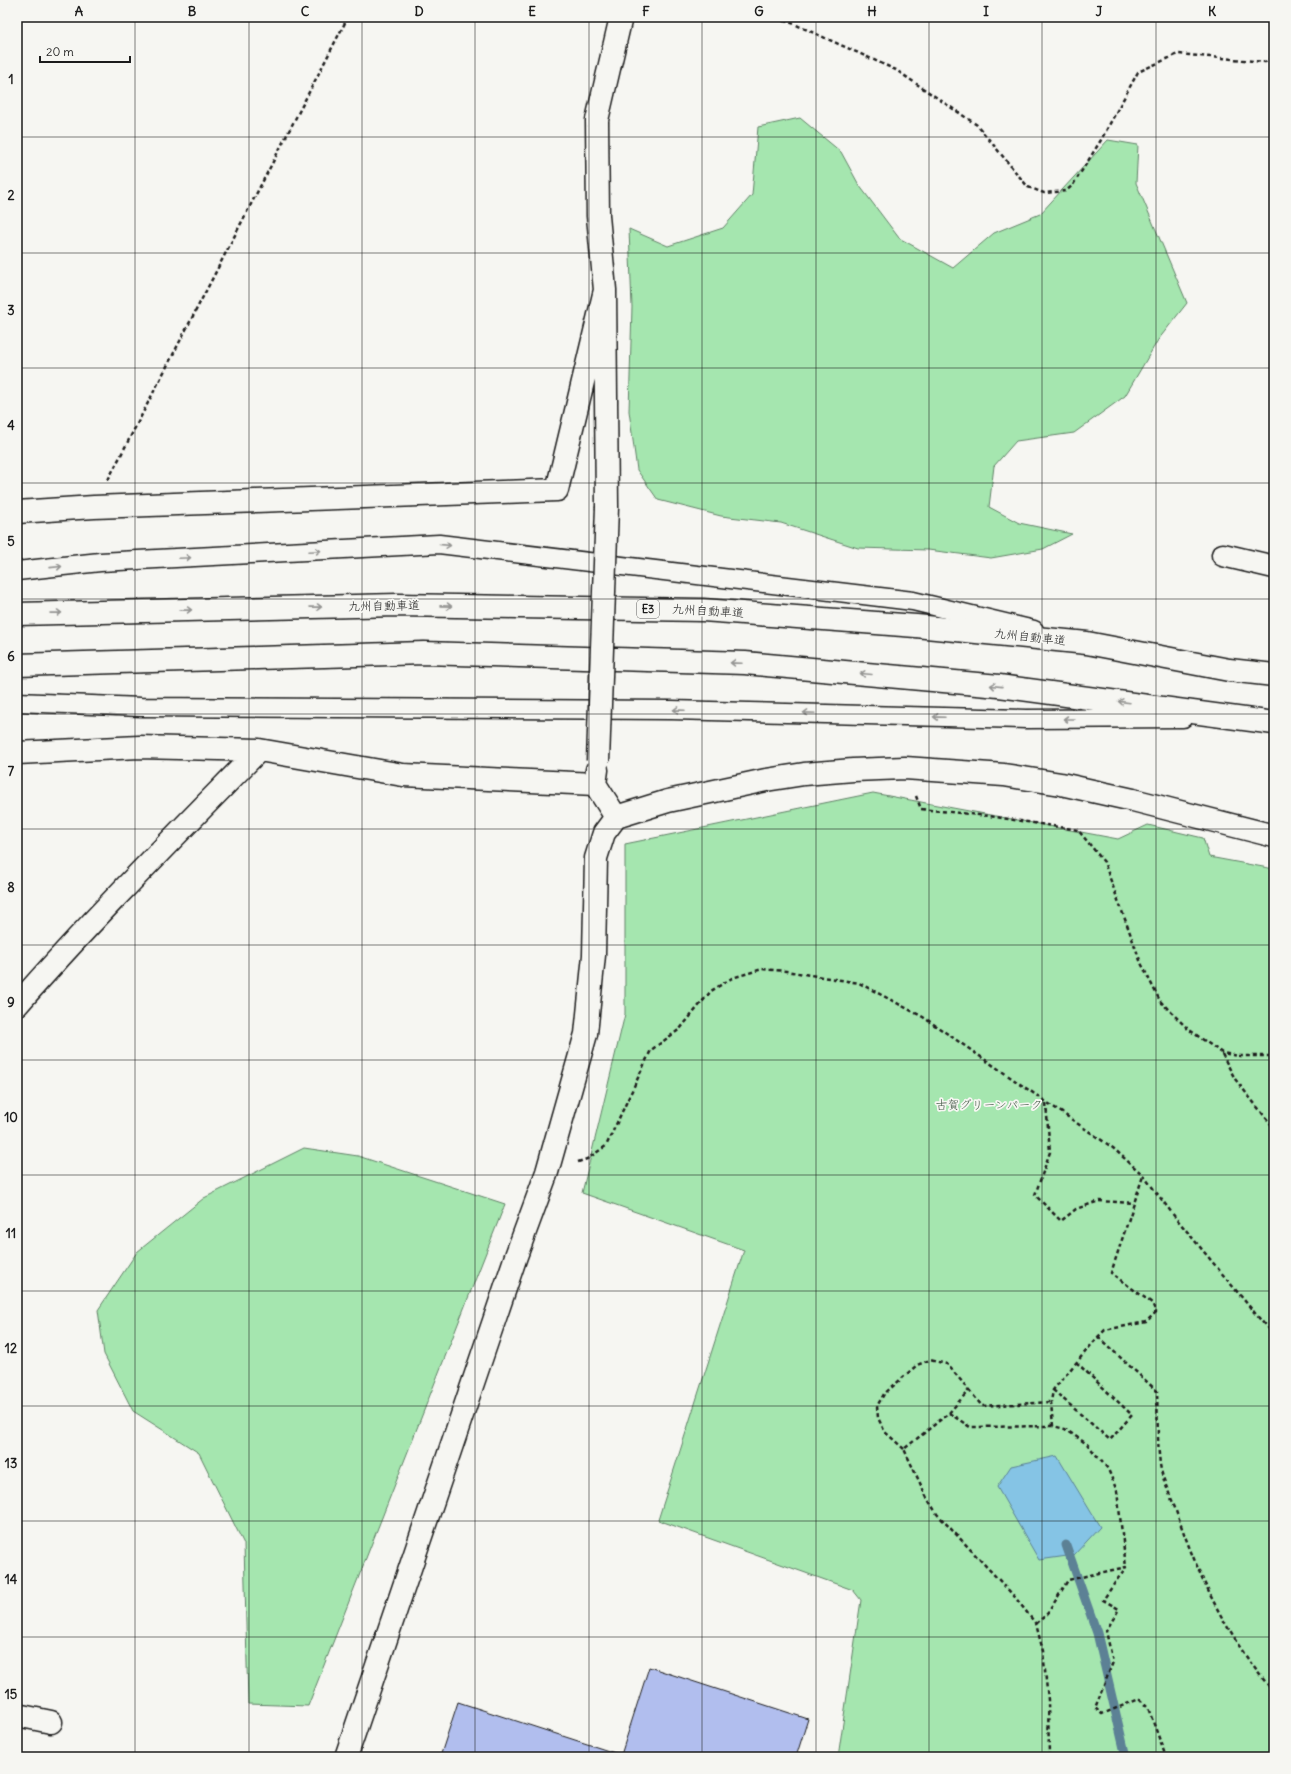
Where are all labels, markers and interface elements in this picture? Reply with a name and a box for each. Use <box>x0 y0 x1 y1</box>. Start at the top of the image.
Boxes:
text: A <box>75 3 84 20</box>
text: B <box>188 3 197 20</box>
text: C <box>301 3 310 20</box>
text: D <box>414 3 424 20</box>
text: E <box>528 3 536 20</box>
text: F <box>642 3 650 20</box>
text: G <box>754 3 764 20</box>
text: H <box>867 3 877 20</box>
text: I <box>983 3 989 20</box>
text: J <box>1096 3 1103 20</box>
text: K <box>1208 3 1217 20</box>
scale bar <box>40 38 130 64</box>
text: 20 m <box>46 44 74 59</box>
text: 1 <box>8 71 14 88</box>
text: 2 <box>7 187 15 204</box>
text: 3 <box>7 302 15 319</box>
text: 4 <box>7 417 15 434</box>
text: 5 <box>7 533 15 550</box>
one-way arrow <box>438 541 451 549</box>
one-way arrow <box>308 547 321 554</box>
one-way arrow <box>178 554 191 561</box>
one-way arrow <box>49 563 62 571</box>
street label: 九州自動車道 <box>348 597 420 614</box>
road number: E3 <box>637 600 659 618</box>
street label: 九州自動車道 <box>672 601 744 620</box>
one-way arrow <box>439 602 452 610</box>
one-way arrow <box>309 604 322 611</box>
one-way arrow <box>179 607 192 614</box>
one-way arrow <box>49 610 62 617</box>
street label: 九州自動車道 <box>993 625 1067 648</box>
text: 6 <box>7 648 15 665</box>
one-way arrow <box>730 659 743 667</box>
one-way arrow <box>860 671 873 678</box>
one-way arrow <box>989 682 1002 689</box>
one-way arrow <box>1118 698 1131 706</box>
one-way arrow <box>673 706 686 714</box>
one-way arrow <box>803 710 816 717</box>
one-way arrow <box>933 713 946 721</box>
one-way arrow <box>1063 715 1076 723</box>
text: 7 <box>8 763 15 780</box>
text: 8 <box>7 879 15 896</box>
text: 9 <box>7 994 15 1011</box>
park label: 古賀グリーンパーク <box>936 1097 1042 1112</box>
text: 10 <box>4 1109 18 1126</box>
text: 11 <box>6 1225 16 1242</box>
text: 12 <box>5 1340 17 1357</box>
text: 13 <box>5 1455 17 1472</box>
text: 14 <box>5 1571 18 1588</box>
text: 15 <box>5 1686 18 1703</box>

